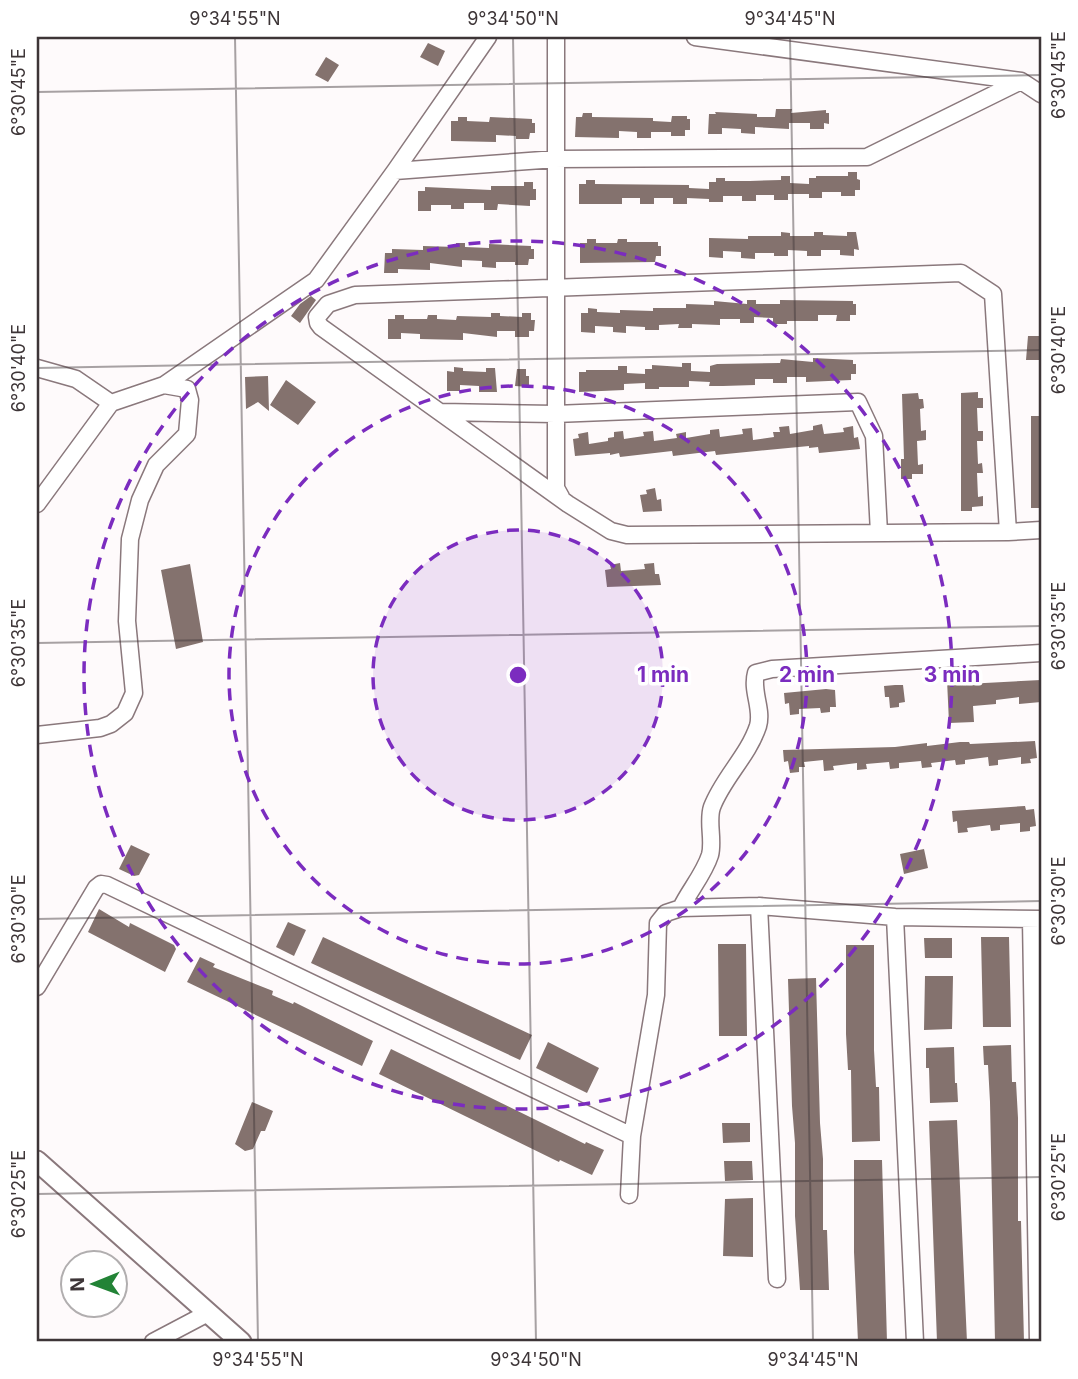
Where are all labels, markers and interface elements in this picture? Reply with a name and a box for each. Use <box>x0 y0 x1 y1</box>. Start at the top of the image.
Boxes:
text: 9°34'55"N <box>189 8 281 29</box>
text: 9°34'50"N <box>467 8 559 29</box>
text: 9°34'45"N <box>745 8 835 29</box>
text: 6°30'45"E <box>1048 31 1069 119</box>
text: 6°30'45"E <box>8 48 29 136</box>
text: 6°30'40"E <box>1048 306 1069 394</box>
text: 6°30'40"E <box>8 324 29 412</box>
text: 6°30'35"E <box>1048 582 1069 670</box>
text: 6°30'35"E <box>8 599 29 687</box>
text: 1 min <box>637 662 689 687</box>
text: 2 min <box>779 662 835 687</box>
text: 3 min <box>924 662 980 687</box>
centre of rings <box>506 663 530 687</box>
text: 6°30'30"E <box>1048 857 1069 945</box>
text: 6°30'30"E <box>8 875 29 963</box>
text: 6°30'25"E <box>1048 1133 1069 1221</box>
text: 6°30'25"E <box>8 1150 29 1238</box>
north arrow <box>60 1250 130 1320</box>
text: N <box>66 1277 89 1292</box>
text: 9°34'55"N <box>212 1349 304 1370</box>
text: 9°34'50"N <box>490 1349 582 1370</box>
text: 9°34'45"N <box>768 1349 858 1370</box>

